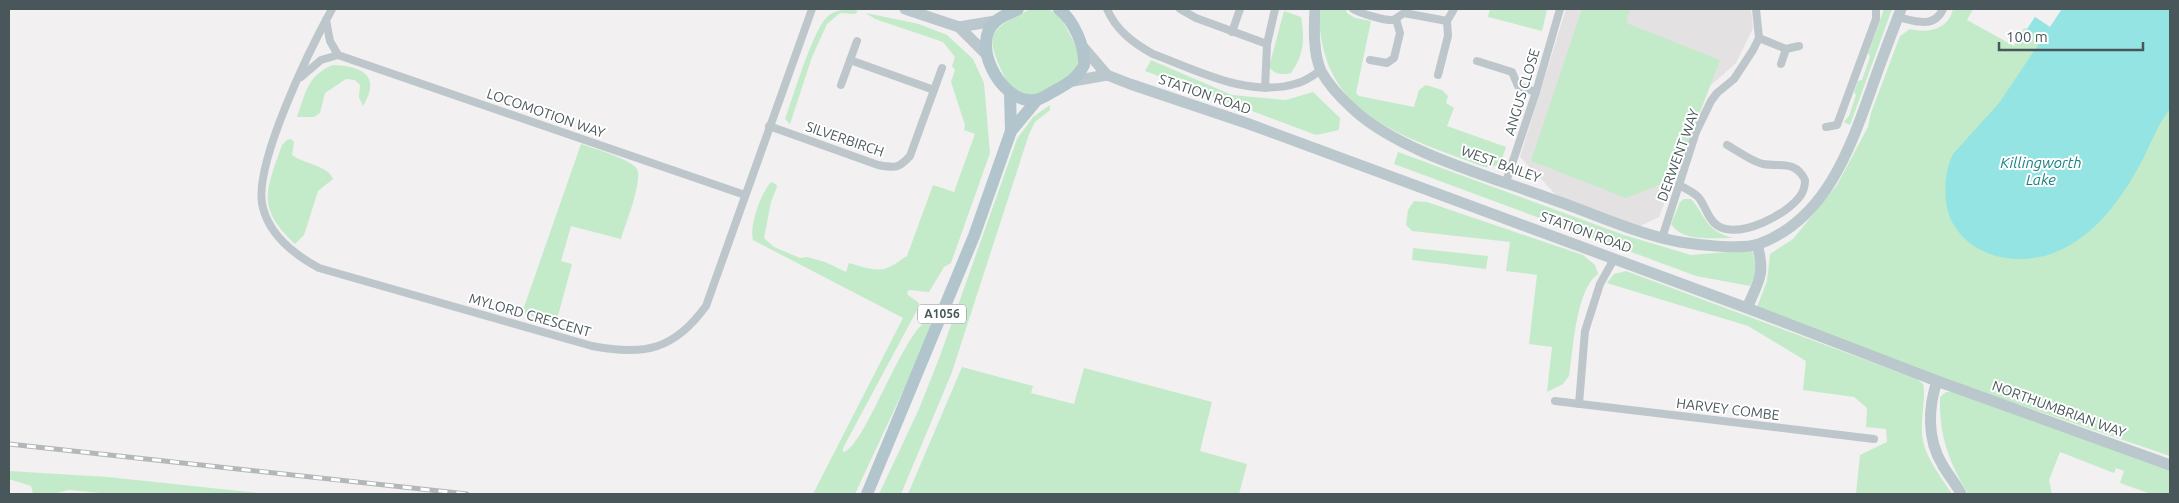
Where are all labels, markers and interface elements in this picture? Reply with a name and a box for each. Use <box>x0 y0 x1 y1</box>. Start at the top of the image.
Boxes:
scale bar <box>1999 20 2143 52</box>
text: 100 m <box>2006 28 2048 45</box>
street label: ANGUS CLOSE <box>1501 47 1543 137</box>
street label: STATION ROAD <box>1157 71 1253 117</box>
street label: LOCOMOTION WAY <box>485 85 607 141</box>
street label: DERWENT WAY <box>1654 107 1702 203</box>
street label: SILVERBIRCH <box>804 118 886 160</box>
street label: WEST BAILEY <box>1459 142 1543 186</box>
water label: Killingworth Lake <box>2000 154 2082 188</box>
street label: STATION ROAD <box>1538 208 1634 256</box>
street label: MYLORD CRESCENT <box>467 290 593 340</box>
road number: A1056 <box>918 304 966 324</box>
street label: NORTHUMBRIAN WAY <box>1990 377 2128 441</box>
street label: HARVEY COMBE <box>1675 395 1781 423</box>

